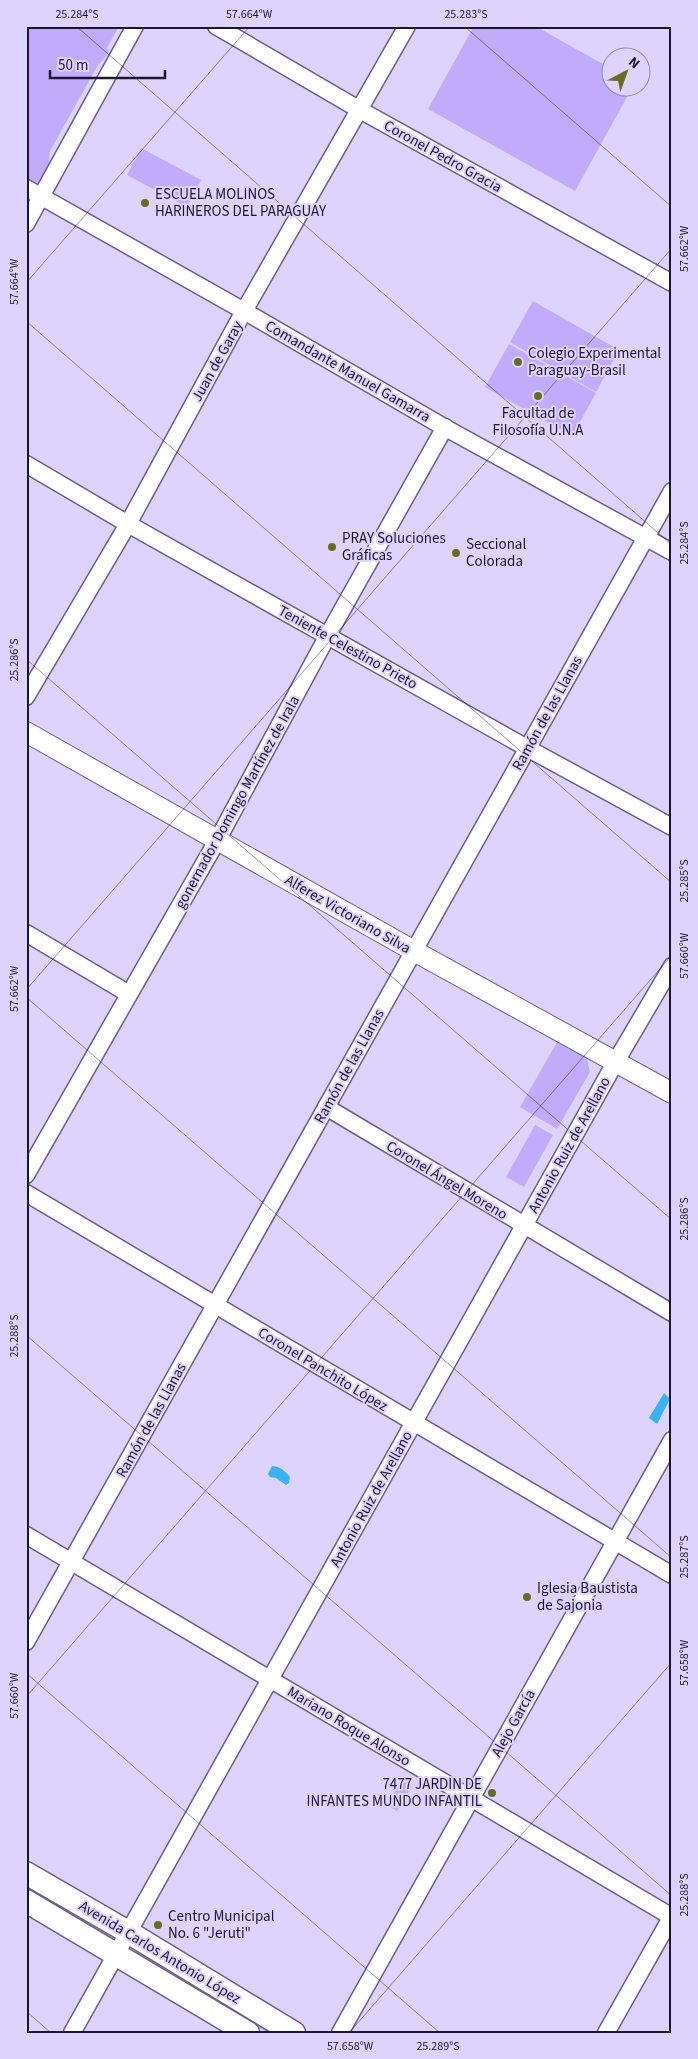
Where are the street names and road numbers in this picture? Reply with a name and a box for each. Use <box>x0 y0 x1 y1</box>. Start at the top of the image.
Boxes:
street label: Coronel Pedro Gracia <box>380 115 506 198</box>
street label: Comandante Manuel Gamarra <box>261 315 434 427</box>
street label: Juan de Garay <box>187 317 248 405</box>
street label: Teniente Celestino Prieto <box>274 600 421 695</box>
street label: Ramón de las Llanas <box>507 652 588 774</box>
street label: gonernador Domingo Martínez de Irala <box>170 692 305 913</box>
street label: Alferez Victoriano Silva <box>281 870 415 959</box>
street label: Ramón de las Llanas <box>309 1005 390 1127</box>
street label: Antonio Ruiz de Arellano <box>523 1073 616 1217</box>
street label: Coronel Ángel Moreno <box>382 1136 511 1225</box>
street label: Coronel Panchito López <box>254 1322 392 1417</box>
street label: Ramón de las Llanas <box>111 1359 192 1481</box>
street label: Antonio Ruiz de Arellano <box>325 1427 418 1571</box>
street label: Mariano Roque Alonso <box>283 1681 414 1772</box>
street label: Alejo García <box>486 1686 541 1761</box>
street label: Avenida Carlos Antonio López <box>75 1896 245 2009</box>

